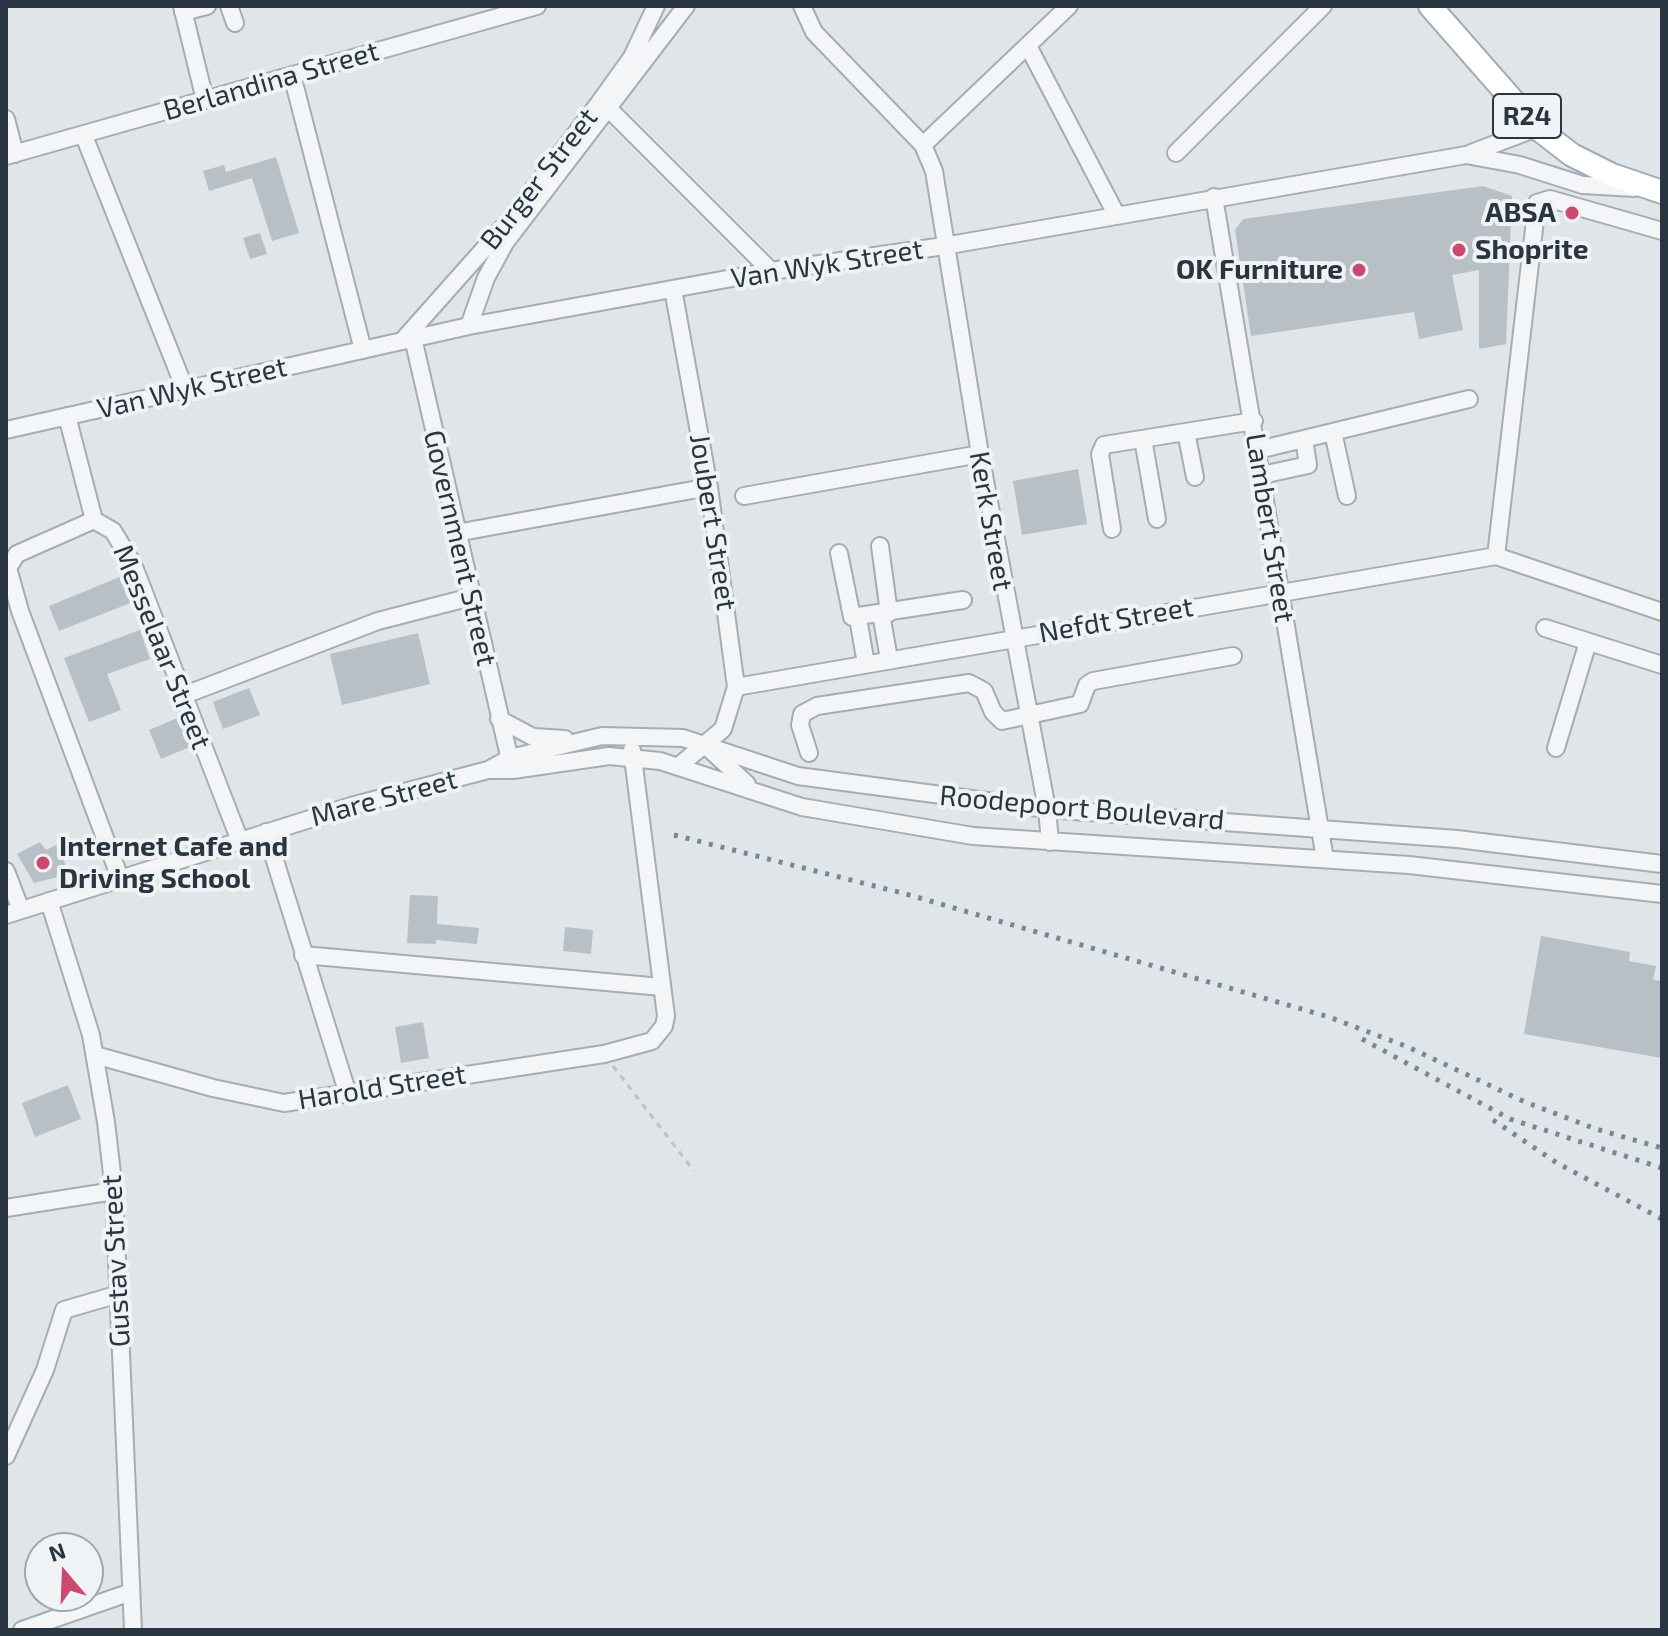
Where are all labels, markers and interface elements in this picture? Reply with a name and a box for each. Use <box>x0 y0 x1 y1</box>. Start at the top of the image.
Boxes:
street label: Berlandina Street <box>160 34 382 128</box>
road number: R24 <box>1493 94 1561 138</box>
street label: Burger Street <box>473 102 605 256</box>
place label: ABSA <box>1485 196 1556 230</box>
marker: ABSA <box>1563 204 1581 222</box>
street label: Van Wyk Street <box>729 232 925 296</box>
place label: Shoprite <box>1475 233 1589 267</box>
marker: Shoprite <box>1450 241 1468 259</box>
place label: OK Furniture <box>1176 253 1343 287</box>
marker: OK Furniture <box>1350 261 1368 279</box>
street label: Van Wyk Street <box>94 350 290 426</box>
street label: Government Street <box>417 427 503 669</box>
street label: Joubert Street <box>682 431 744 613</box>
street label: Lambert Street <box>1238 431 1302 625</box>
street label: Kerk Street <box>962 449 1020 593</box>
street label: Messelaar Street <box>106 540 218 754</box>
street label: Nefdt Street <box>1036 590 1196 650</box>
street label: Mare Street <box>307 762 461 834</box>
street label: Roodepoort Boulevard <box>938 779 1226 837</box>
place label: Internet Cafe and Driving School <box>59 830 288 896</box>
marker: Internet Cafe and Driving School <box>34 854 52 872</box>
street label: Harold Street <box>296 1057 468 1117</box>
street label: Gustav Street <box>95 1174 137 1348</box>
north arrow <box>24 1532 104 1612</box>
text: N <box>45 1536 69 1566</box>

